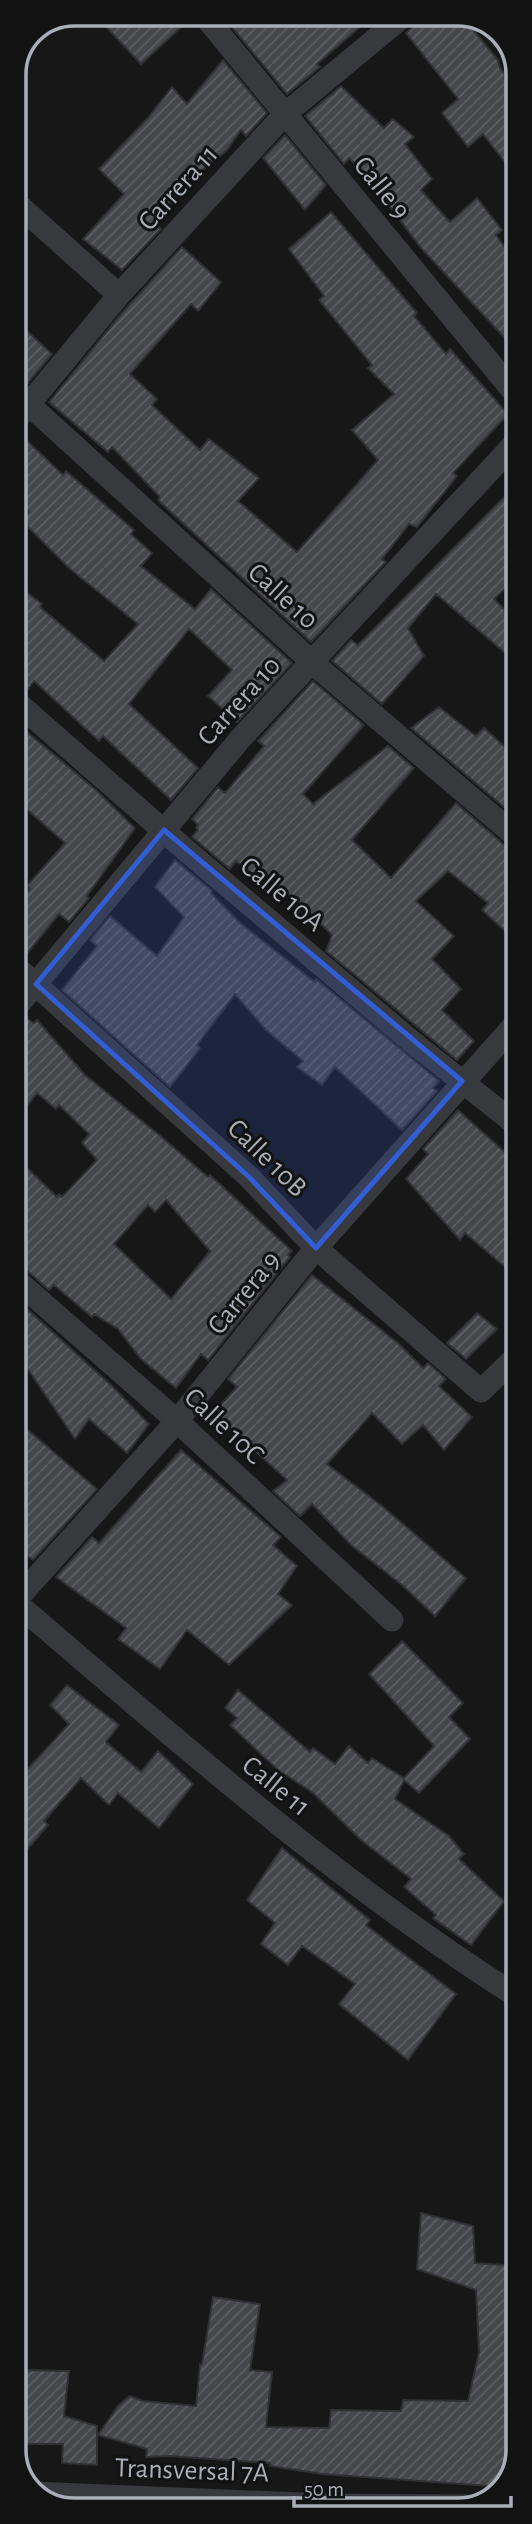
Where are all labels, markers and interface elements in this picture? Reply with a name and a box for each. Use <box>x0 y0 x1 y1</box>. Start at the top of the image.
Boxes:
street label: Carrera 11 <box>133 140 224 236</box>
street label: Calle 9 <box>348 151 415 225</box>
street label: Calle 10 <box>242 558 323 635</box>
street label: Carrera 10 <box>193 651 286 751</box>
street label: Calle 10A <box>235 852 329 937</box>
street label: Calle 10B <box>222 1114 312 1203</box>
street label: Carrera 9 <box>203 1246 286 1340</box>
street label: Calle 10C <box>178 1383 269 1470</box>
street label: Calle 11 <box>237 1751 315 1822</box>
street label: Transversal 7A <box>114 2454 270 2488</box>
scale bar <box>294 2464 511 2508</box>
text: 50 m <box>304 2479 344 2500</box>

